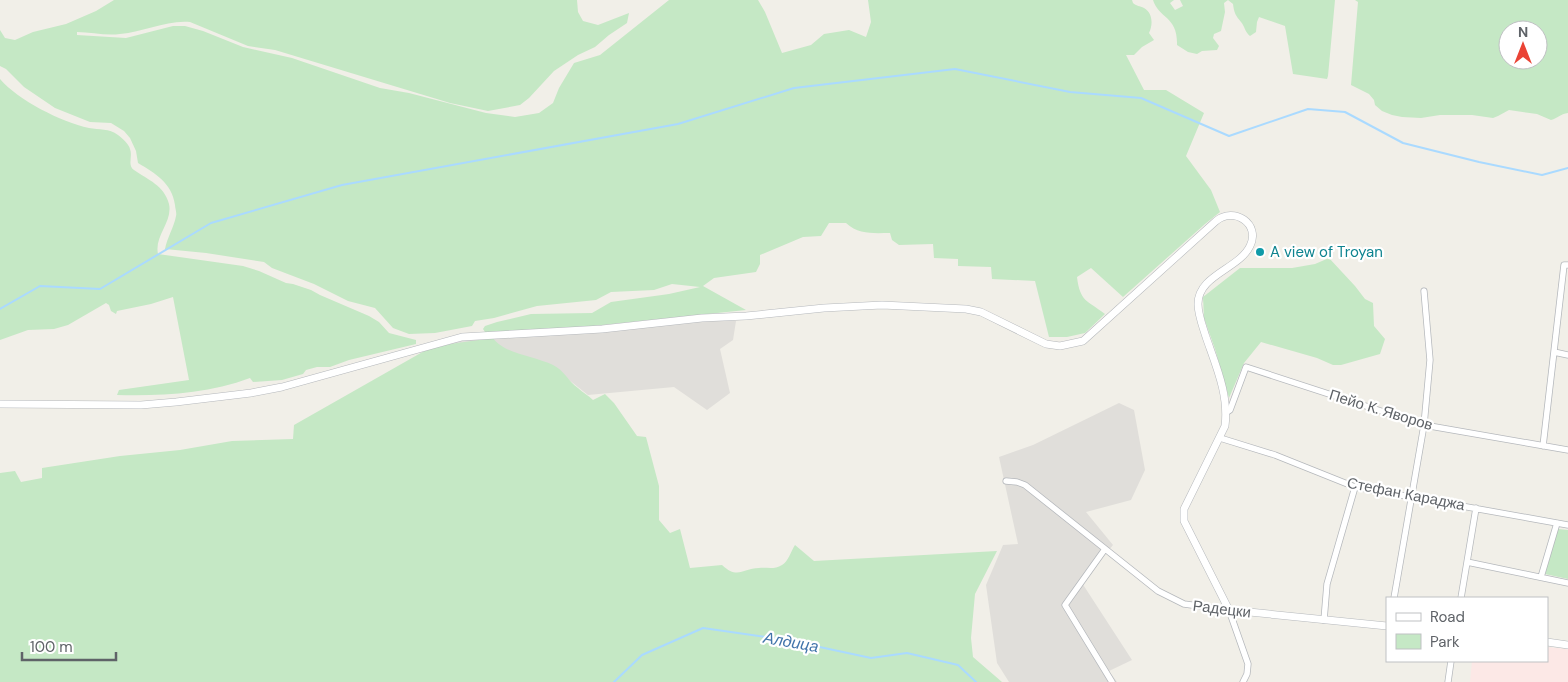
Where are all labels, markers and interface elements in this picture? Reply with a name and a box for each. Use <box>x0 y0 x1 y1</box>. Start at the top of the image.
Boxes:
north arrow <box>1498 20 1548 70</box>
text: N <box>1518 23 1528 41</box>
place label: A view of Troyan <box>1270 242 1383 262</box>
marker: A view of Troyan <box>1254 246 1266 258</box>
street label: Пейо К. Яворов <box>1327 385 1435 435</box>
street label: Стефан Караджа <box>1345 473 1467 515</box>
street label: Радецки <box>1192 596 1252 622</box>
legend <box>1386 597 1548 662</box>
text: Road <box>1430 607 1465 627</box>
water label: Алдица <box>761 627 820 657</box>
scale bar <box>22 630 116 662</box>
text: Park <box>1430 632 1460 652</box>
text: 100 m <box>30 637 73 657</box>

